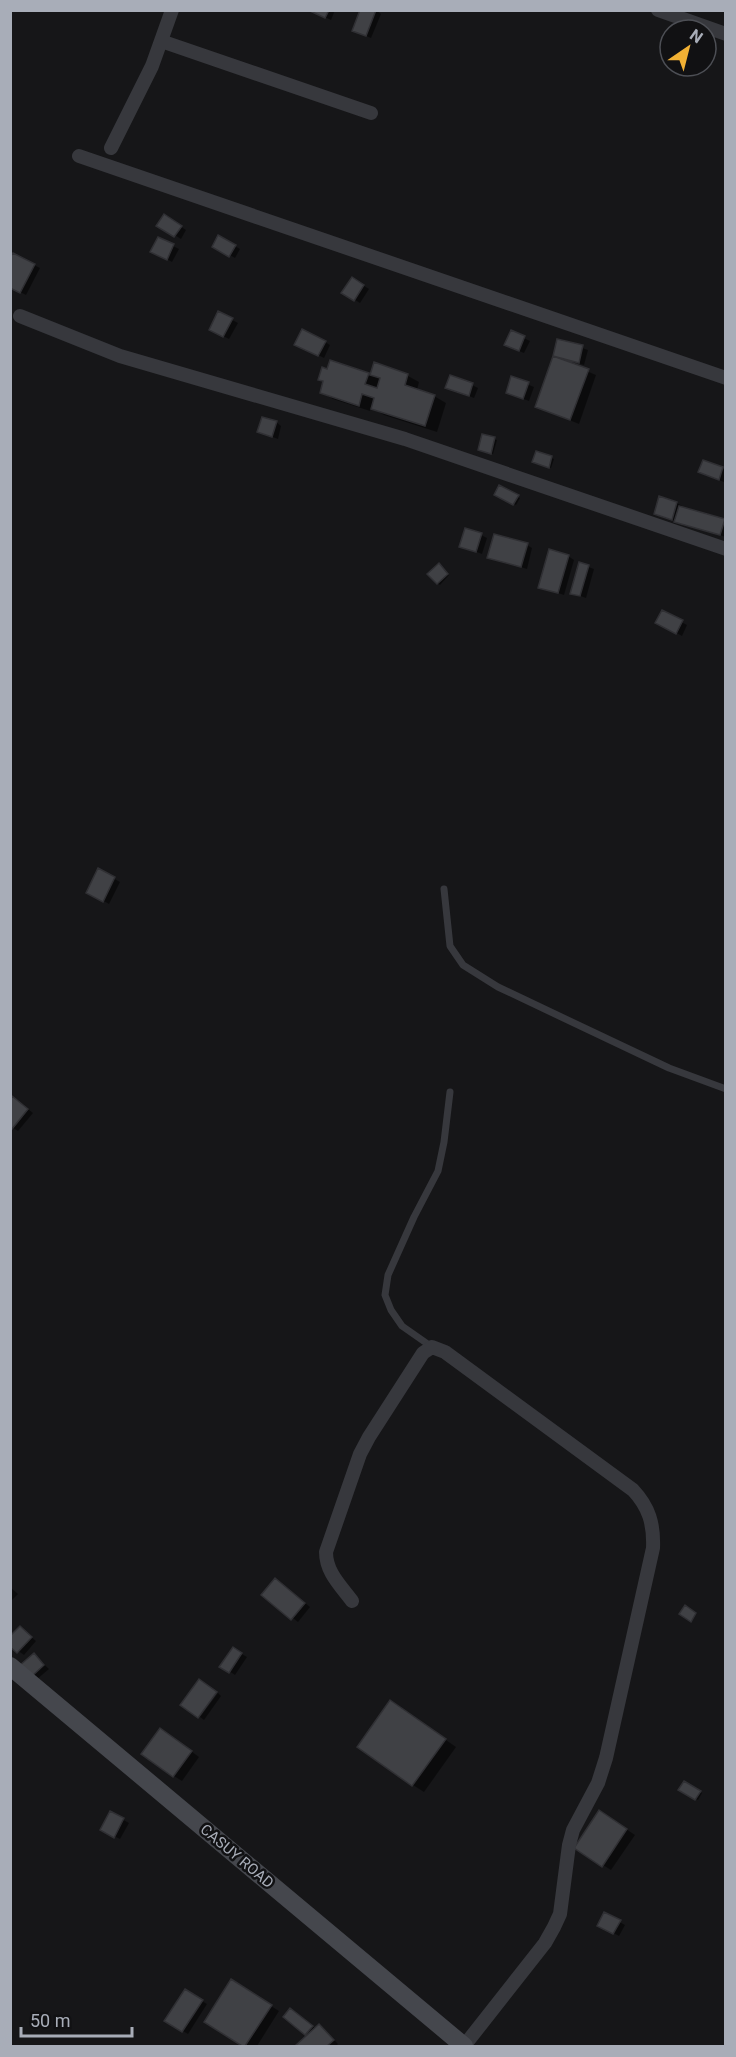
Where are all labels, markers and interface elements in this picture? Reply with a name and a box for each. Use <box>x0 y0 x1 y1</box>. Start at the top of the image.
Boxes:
north arrow <box>658 18 718 78</box>
text: N <box>686 25 706 47</box>
street label: CASUY ROAD <box>197 1820 277 1892</box>
scale bar <box>21 2000 132 2038</box>
text: 50 m <box>30 2010 70 2031</box>

